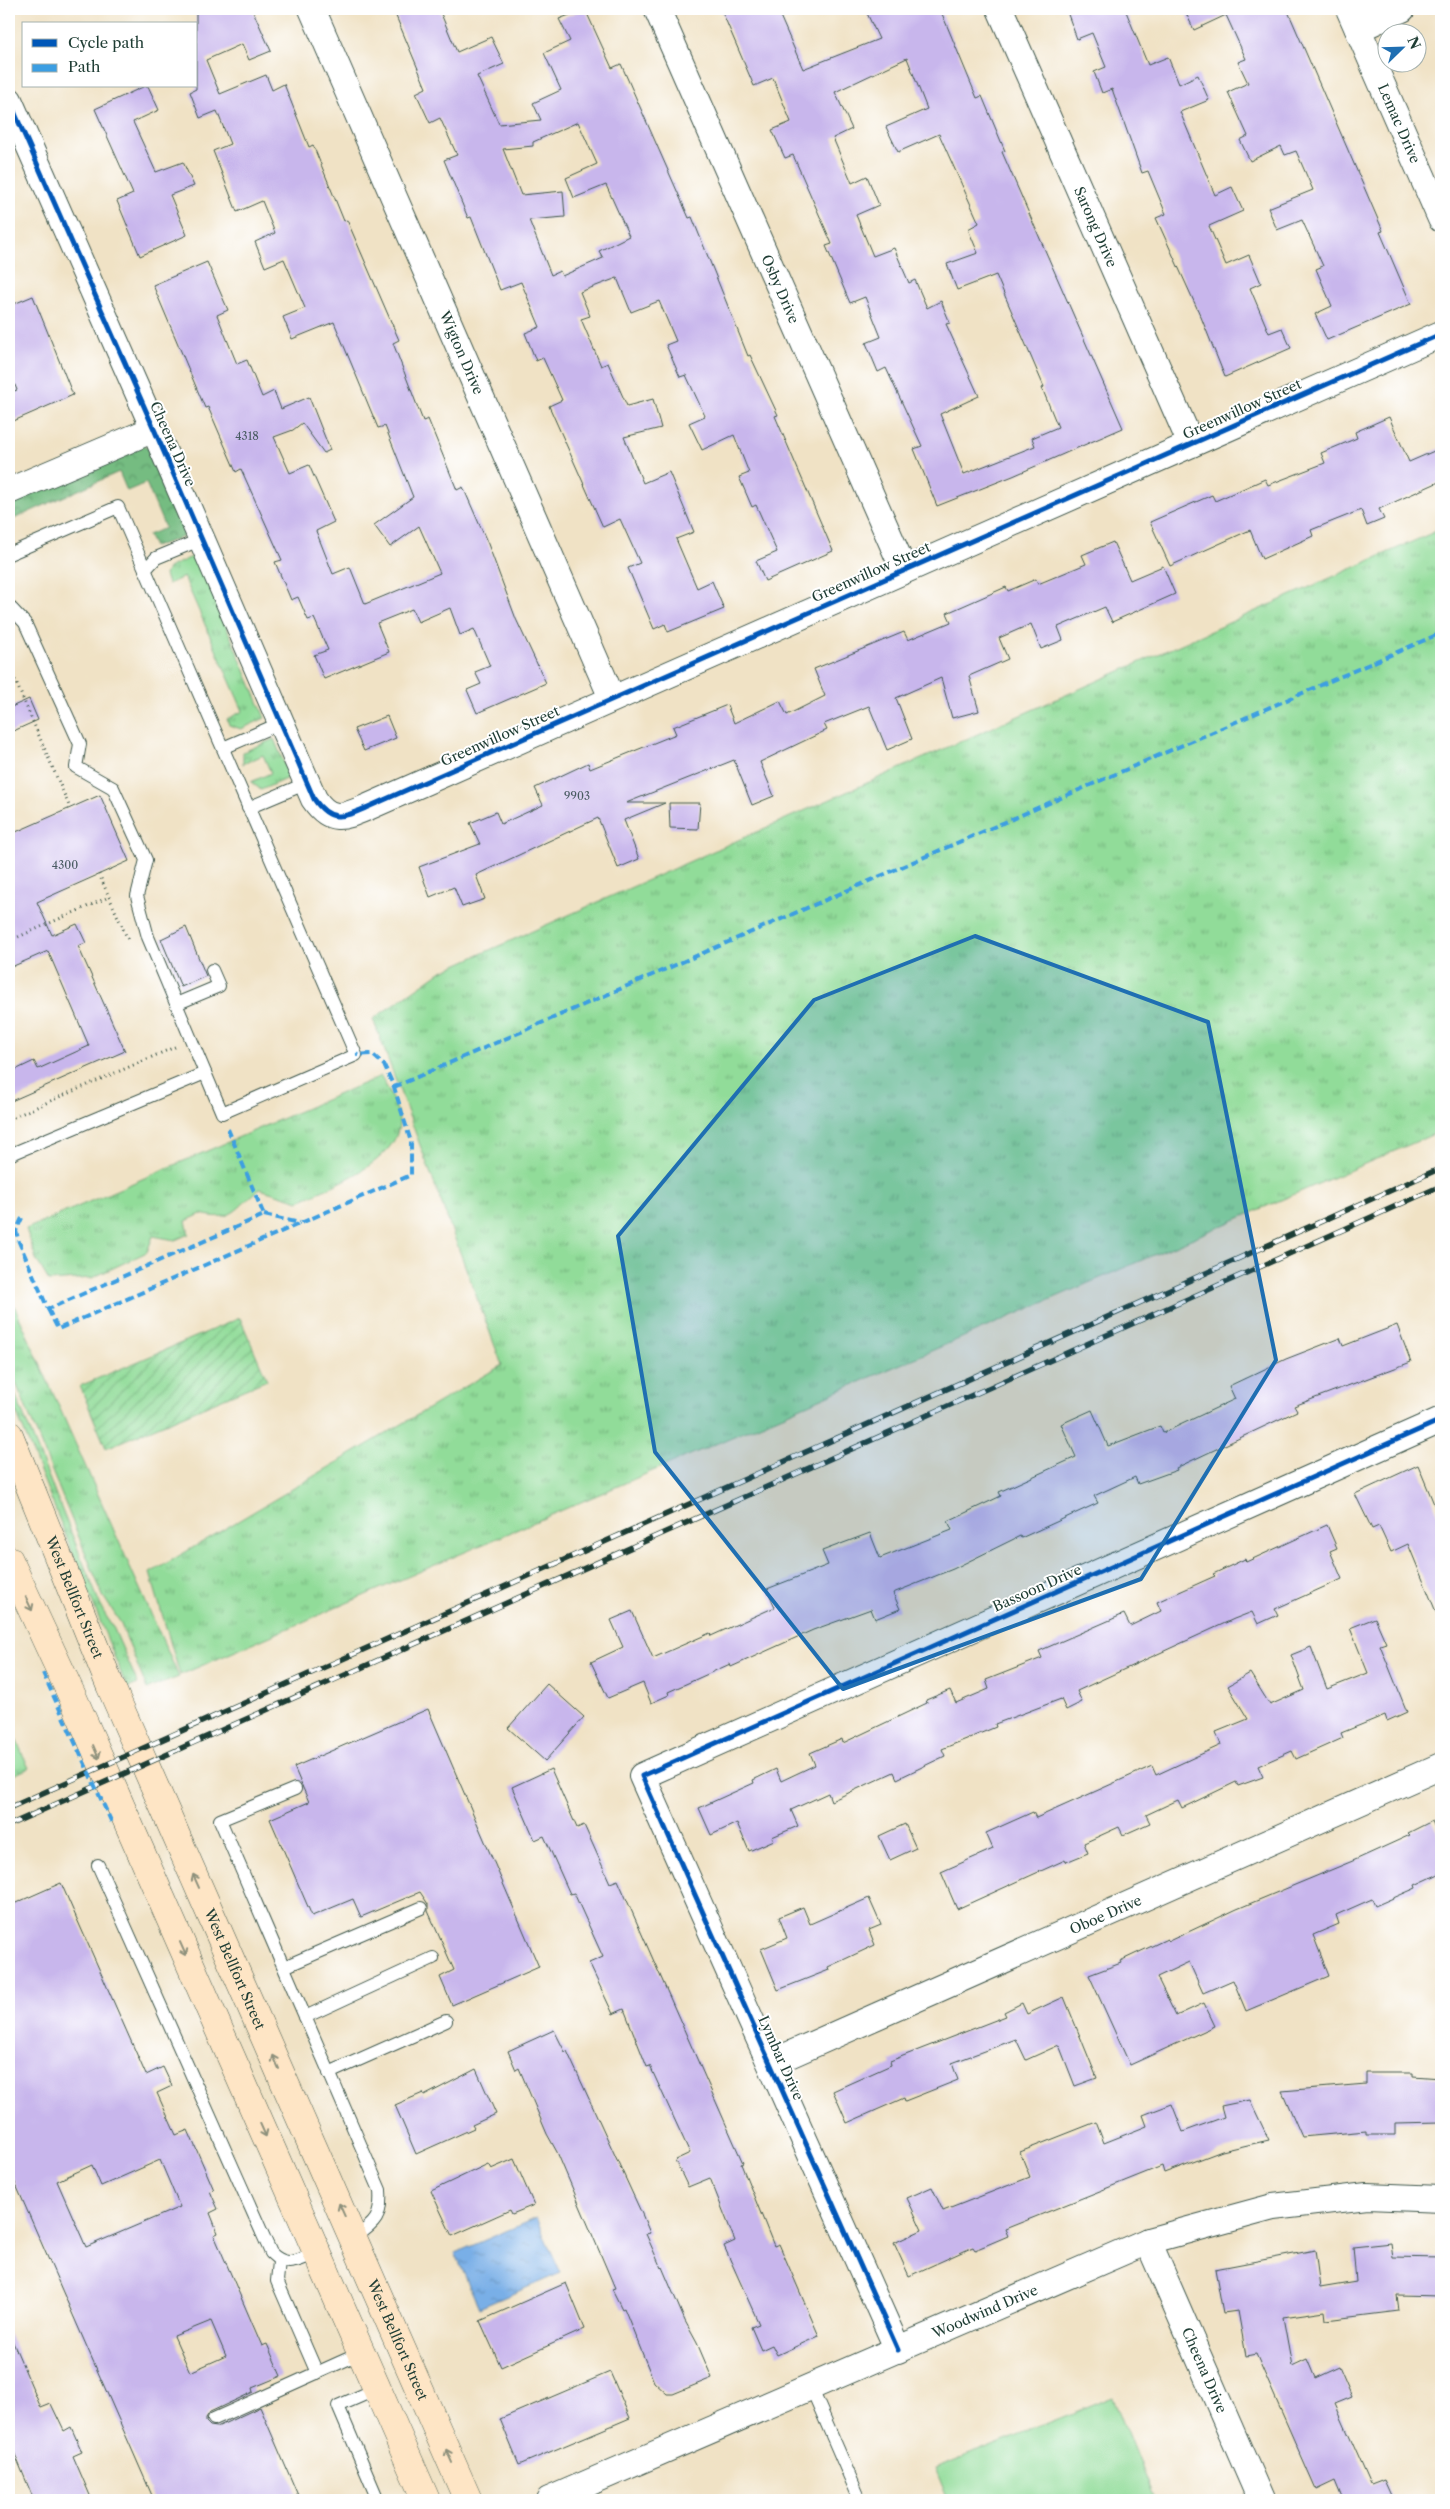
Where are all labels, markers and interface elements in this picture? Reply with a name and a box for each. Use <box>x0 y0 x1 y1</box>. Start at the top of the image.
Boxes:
legend <box>22 22 198 88</box>
north arrow <box>1378 22 1428 72</box>
text: Cycle path <box>68 33 145 52</box>
text: N <box>1403 34 1425 52</box>
text: Path <box>68 57 101 76</box>
street label: Lemac Drive <box>1374 81 1425 166</box>
street label: Sarong Drive <box>1070 184 1121 270</box>
street label: Osby Drive <box>757 252 803 326</box>
street label: Wigton Drive <box>435 307 488 398</box>
street label: Greenwillow Street <box>1180 375 1304 443</box>
street label: Cheena Drive <box>146 399 200 490</box>
house number: 4318 <box>235 429 259 443</box>
street label: Greenwillow Street <box>809 538 933 606</box>
street label: Greenwillow Street <box>438 702 562 770</box>
house number: 9903 <box>564 789 590 803</box>
house number: 4300 <box>52 858 78 872</box>
street label: West Bellfort Street <box>41 1533 107 1661</box>
street label: Bassoon Drive <box>990 1560 1084 1616</box>
one-way arrow <box>25 1596 35 1611</box>
one-way arrow <box>92 1744 101 1759</box>
one-way arrow <box>191 1874 201 1889</box>
street label: Oboe Drive <box>1067 1891 1144 1938</box>
street label: West Bellfort Street <box>200 1905 269 2033</box>
one-way arrow <box>179 1941 189 1956</box>
street label: Lymbar Drive <box>754 2013 808 2103</box>
one-way arrow <box>271 2055 281 2070</box>
one-way arrow <box>258 2122 268 2137</box>
one-way arrow <box>336 2203 346 2218</box>
street label: West Bellfort Street <box>363 2276 432 2403</box>
street label: Woodwind Drive <box>929 2281 1041 2343</box>
street label: Cheena Drive <box>1178 2325 1231 2416</box>
one-way arrow <box>443 2449 453 2464</box>

